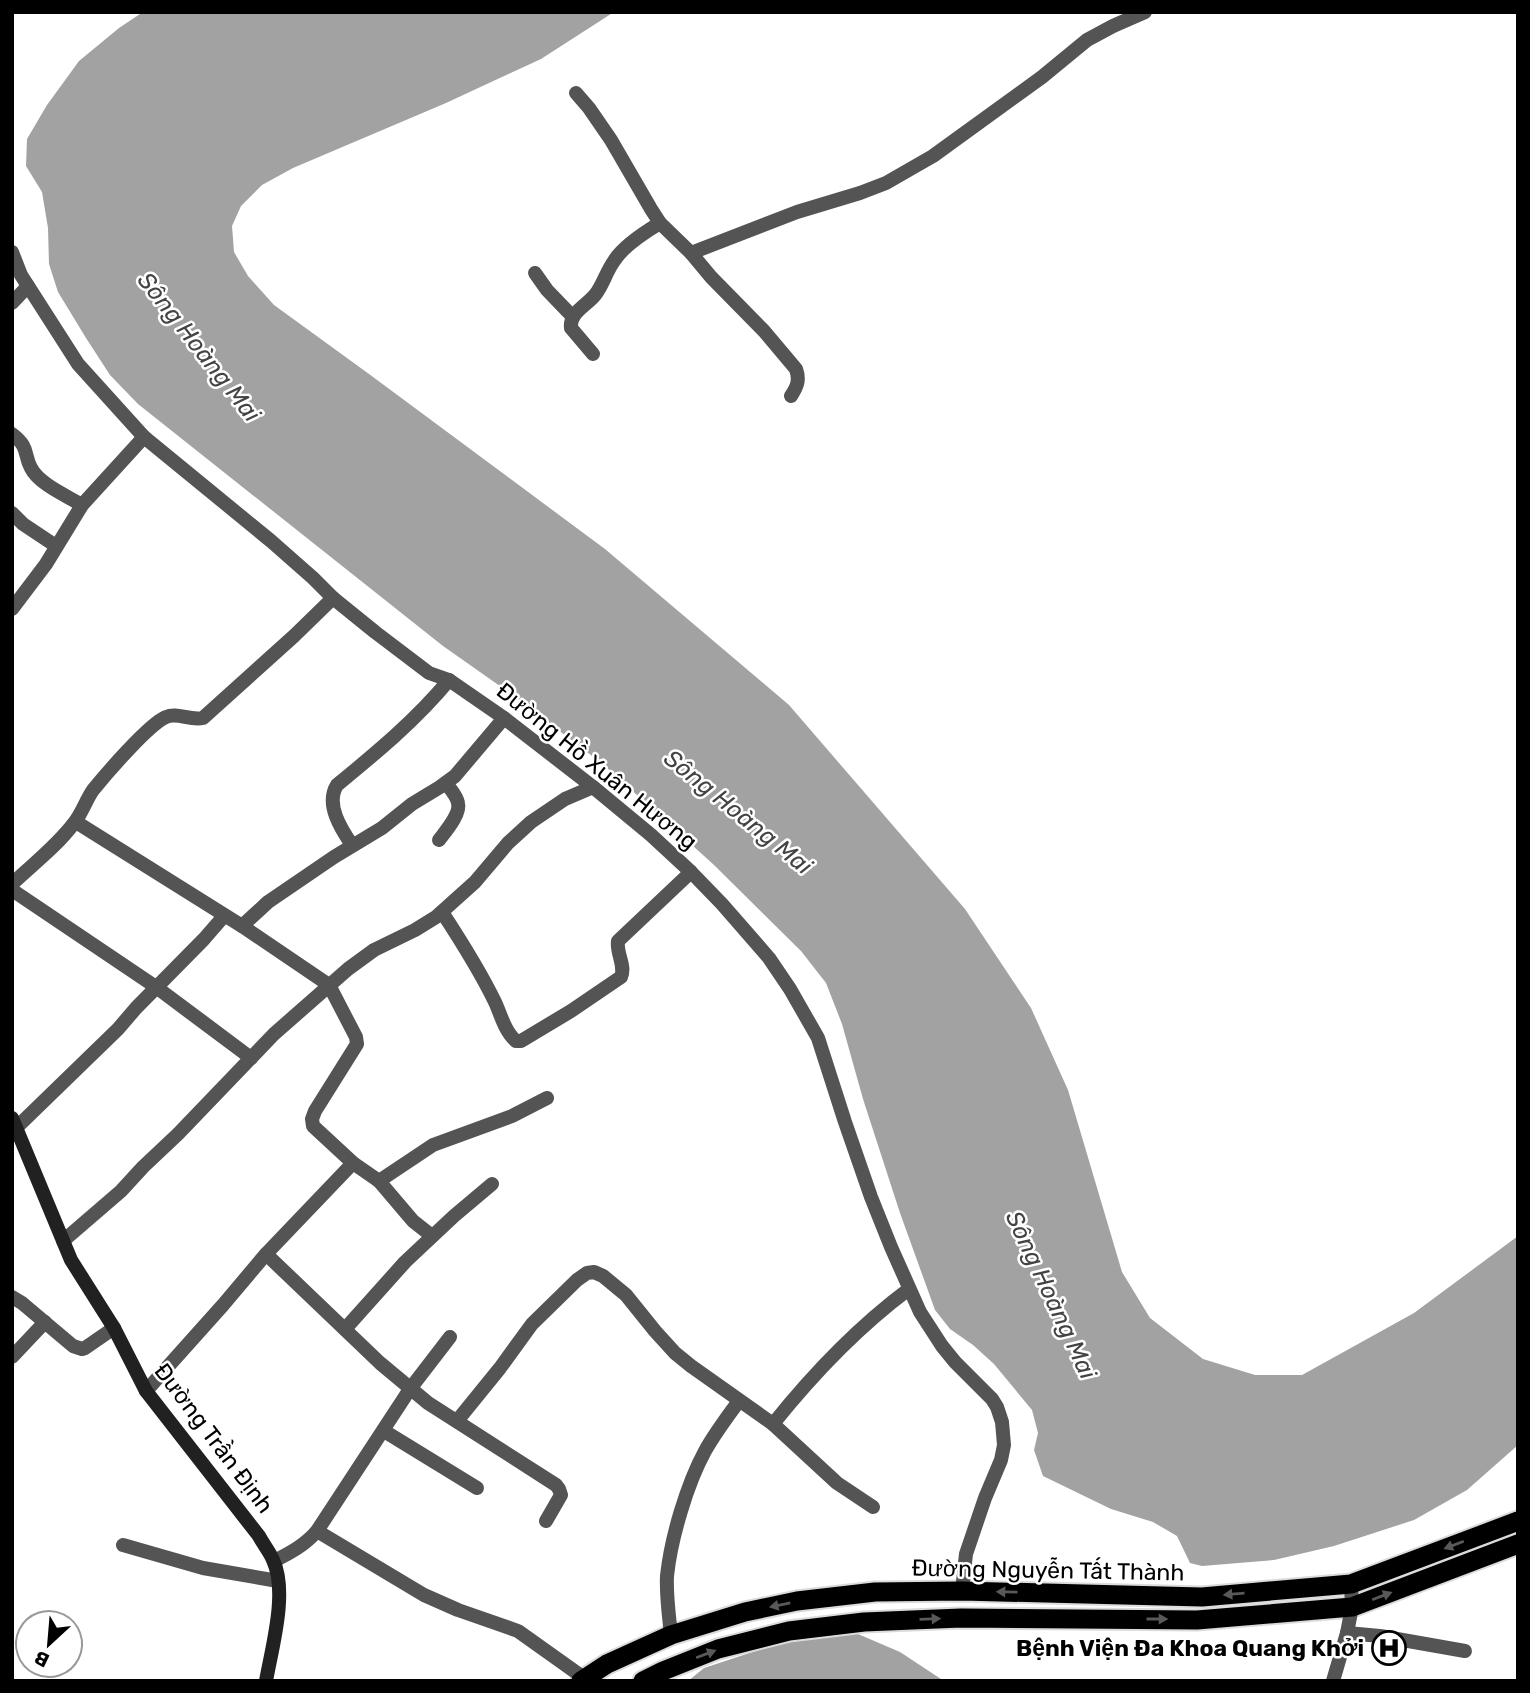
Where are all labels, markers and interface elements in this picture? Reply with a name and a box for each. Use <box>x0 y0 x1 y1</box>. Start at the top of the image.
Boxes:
water label: Sông Hoàng Mai <box>132 267 267 428</box>
street label: Đường Hồ Xuân Hương <box>491 676 703 856</box>
water label: Sông Hoàng Mai <box>658 744 819 881</box>
water label: Sông Hoàng Mai <box>1000 1207 1103 1385</box>
street label: Đường Trần Định <box>148 1357 280 1519</box>
one-way arrow <box>1443 1540 1464 1551</box>
street label: Đường Nguyễn Tất Thành <box>911 1554 1185 1586</box>
one-way arrow <box>995 1586 1017 1598</box>
one-way arrow <box>1223 1589 1245 1600</box>
one-way arrow <box>1372 1590 1393 1601</box>
one-way arrow <box>769 1599 791 1610</box>
north arrow <box>14 1609 84 1679</box>
one-way arrow <box>919 1614 941 1625</box>
one-way arrow <box>1147 1614 1169 1625</box>
hospital icon: Bệnh Viện Đa Khoa Quang Khởi <box>1370 1629 1408 1667</box>
place label: Bệnh Viện Đa Khoa Quang Khởi <box>1016 1634 1364 1662</box>
text: B <box>31 1646 53 1672</box>
one-way arrow <box>696 1648 717 1659</box>

